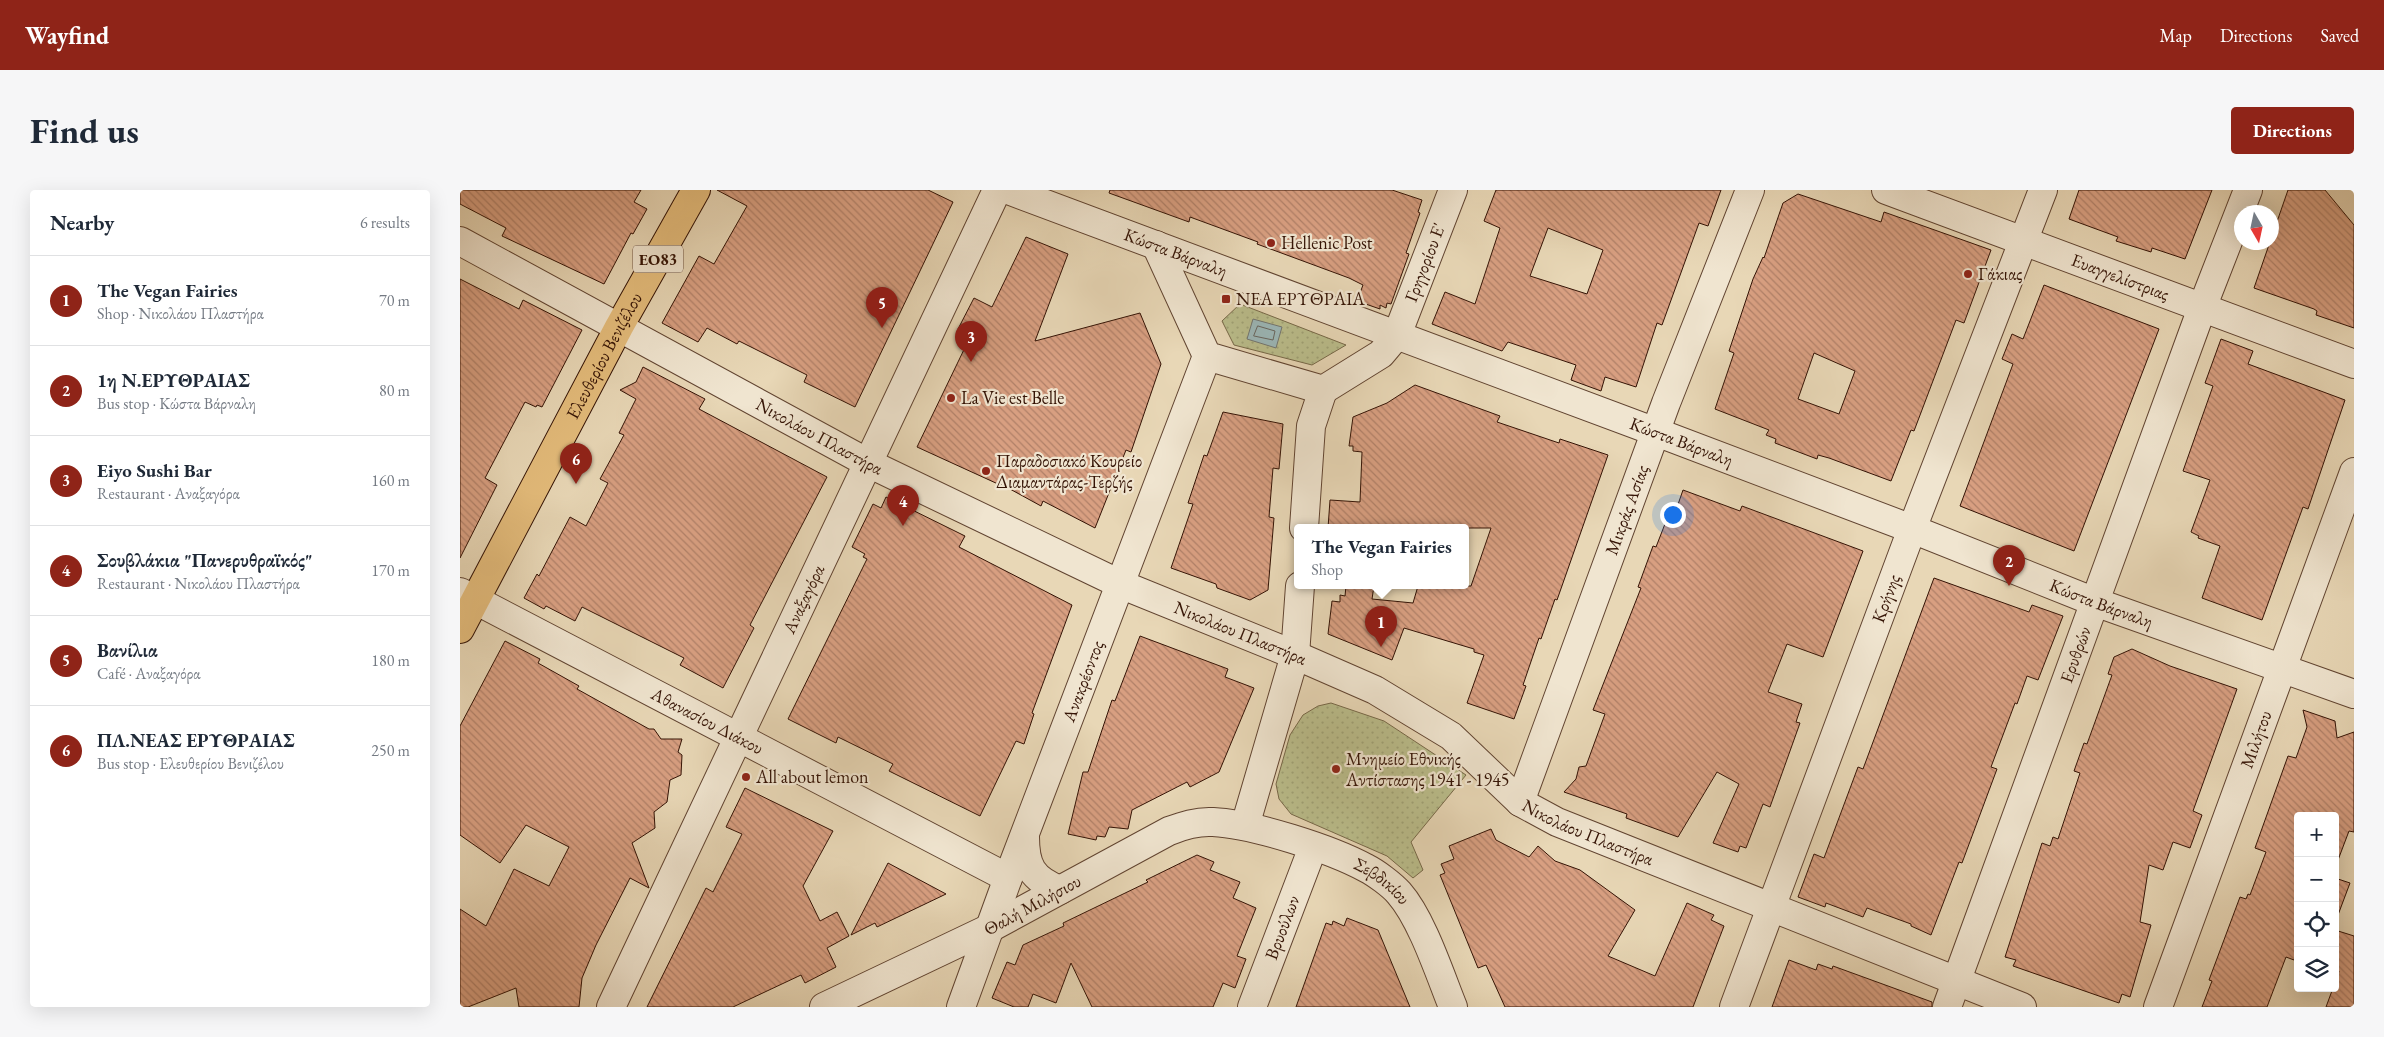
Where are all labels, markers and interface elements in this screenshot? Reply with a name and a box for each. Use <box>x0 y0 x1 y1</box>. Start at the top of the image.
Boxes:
text: Wayfind <box>25 20 109 51</box>
text: Map <box>2160 24 2192 47</box>
text: Directions <box>2220 24 2292 47</box>
text: Saved <box>2320 24 2359 47</box>
button: Directions <box>2231 107 2354 154</box>
text: Find us <box>30 108 139 153</box>
north arrow <box>2234 205 2279 250</box>
text: Nearby <box>50 209 114 236</box>
text: 6 results <box>360 212 410 233</box>
street label: Γρηγορίου Ε' <box>1399 219 1450 305</box>
street label: Κώστα Βάρναλη <box>1121 222 1231 282</box>
place label: Hellenic Post <box>1281 231 1373 254</box>
marker: Hellenic Post <box>1265 237 1277 249</box>
road number: ΕΟ83 <box>633 246 683 272</box>
street label: Ευαγγελίστριας <box>2068 248 2173 305</box>
place label: Γάκιας <box>1978 262 2023 285</box>
marker: Γάκιας <box>1962 268 1974 280</box>
text: The Vegan Fairies <box>97 278 238 303</box>
pin: 5 <box>866 287 898 328</box>
place label: ΝΕΑ ΕΡΥΘΡΑΙΑ <box>1236 287 1365 310</box>
street label: Ελευθερίου Βενιζέλου <box>561 288 647 423</box>
text: 1 <box>62 290 70 311</box>
text: 70 m <box>379 290 410 311</box>
marker: ΝΕΑ ΕΡΥΘΡΑΙΑ <box>1220 293 1232 305</box>
text: Shop · Νικολάου Πλαστήρα <box>97 303 264 324</box>
pin: 3 <box>955 321 987 362</box>
text: 1η Ν.ΕΡΥΘΡΑΙΑΣ <box>97 368 250 393</box>
text: 2 <box>62 380 70 401</box>
text: 80 m <box>379 380 410 401</box>
place label: La Vie est Belle <box>961 386 1064 409</box>
street label: Νικολάου Πλαστήρα <box>752 392 888 480</box>
marker: La Vie est Belle <box>945 392 957 404</box>
text: Bus stop · Κώστα Βάρναλη <box>97 393 256 414</box>
street label: Κώστα Βάρναλη <box>1627 411 1737 471</box>
pin: 6 <box>560 443 592 484</box>
place label: Παραδοσιακό Κουρείο Διαμαντάρας-Τερζής <box>996 449 1142 493</box>
text: Eiyo Sushi Bar <box>97 458 212 483</box>
street label: Μικράς Ασίας <box>1599 462 1653 558</box>
marker: Παραδοσιακό Κουρείο Διαμαντάρας-Τερζής <box>980 465 992 477</box>
text: 3 <box>62 470 70 491</box>
text: 160 m <box>371 470 410 491</box>
text: Restaurant · Αναξαγόρα <box>97 483 240 504</box>
pin: 4 <box>887 485 919 526</box>
your location <box>1660 502 1686 528</box>
popup <box>1294 524 1469 589</box>
text: The Vegan Fairies <box>1311 534 1452 559</box>
pin: 2 <box>1993 545 2025 586</box>
text: Σουβλάκια "Πανερυθραϊκός" <box>97 548 313 573</box>
text: Shop <box>1311 559 1343 580</box>
text: 4 <box>62 560 70 581</box>
text: 170 m <box>371 560 410 581</box>
street label: Αναξαγόρα <box>777 560 830 638</box>
street label: Κρήνης <box>1866 571 1905 626</box>
text: Restaurant · Νικολάου Πλαστήρα <box>97 573 300 594</box>
street label: Κώστα Βάρναλη <box>2046 573 2156 633</box>
street label: Νικολάου Πλαστήρα <box>1171 595 1311 670</box>
pin: 1 <box>1365 606 1397 647</box>
street label: Ερυθρών <box>2054 623 2096 686</box>
street label: Ανακρέοντος <box>1056 637 1109 726</box>
text: Βανίλια <box>97 638 158 663</box>
text: 5 <box>62 650 70 671</box>
text: 180 m <box>371 650 410 671</box>
text: Café · Αναξαγόρα <box>97 663 201 684</box>
street label: Αθανασίου Διάκου <box>647 681 768 759</box>
street label: Μιλήτου <box>2235 707 2277 771</box>
text: ΠΛ.ΝΕΑΣ ΕΡΥΘΡΑΙΑΣ <box>97 728 295 753</box>
text: 6 <box>62 740 70 761</box>
text: 250 m <box>371 740 410 761</box>
place label: Μνημείο Εθνικής Αντίστασης 1941 - 1945 <box>1345 747 1509 791</box>
text: Bus stop · Ελευθερίου Βενιζέλου <box>97 753 284 774</box>
marker: Μνημείο Εθνικής Αντίστασης 1941 - 1945 <box>1330 763 1342 775</box>
place label: All about lemon <box>755 765 869 788</box>
marker: All about lemon <box>740 771 752 783</box>
street label: Νικολάου Πλαστήρα <box>1518 793 1658 871</box>
map controls <box>2294 812 2339 992</box>
button: + <box>2294 812 2339 857</box>
street label: Σεβδικίου <box>1350 852 1416 909</box>
button: − <box>2294 857 2339 902</box>
street label: Θαλή Μιλήσιου <box>979 869 1085 940</box>
street label: Βρυούλων <box>1259 892 1304 963</box>
button: locate <box>2294 902 2339 947</box>
button: layers <box>2294 947 2339 992</box>

